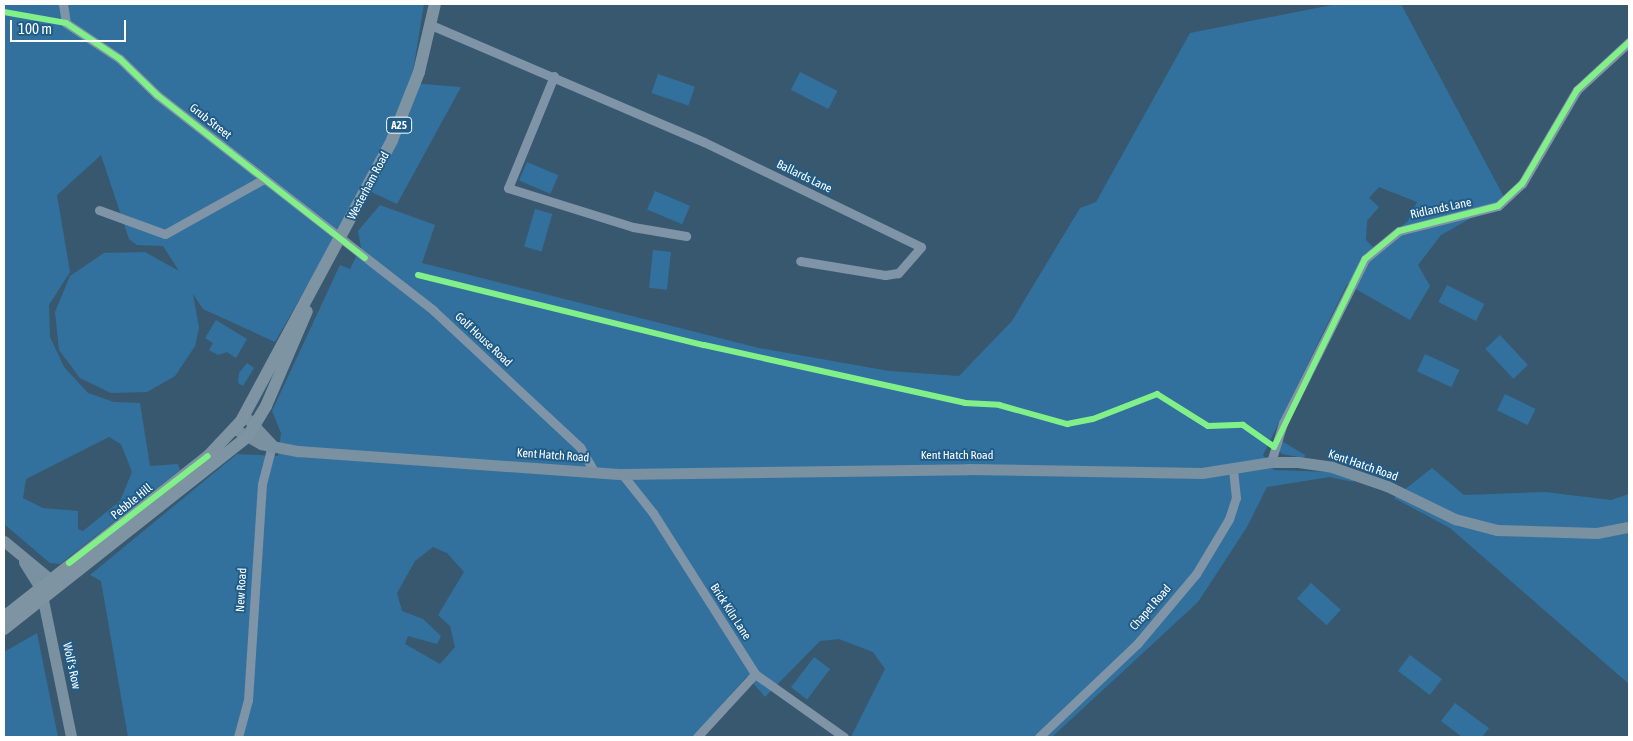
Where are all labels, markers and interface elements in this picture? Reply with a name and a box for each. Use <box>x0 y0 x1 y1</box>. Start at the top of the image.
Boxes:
scale bar <box>12 10 129 42</box>
text: 100 m <box>18 20 52 37</box>
street label: Grub Street <box>186 101 234 143</box>
road number: A25 <box>385 116 413 134</box>
street label: Westerham Road <box>345 150 393 222</box>
street label: Ballards Lane <box>774 157 834 197</box>
street label: Ridlands Lane <box>1409 196 1473 222</box>
street label: Golf House Road <box>451 310 515 370</box>
street label: Kent Hatch Road <box>516 446 590 466</box>
street label: Kent Hatch Road <box>1326 447 1400 485</box>
street label: Kent Hatch Road <box>921 449 993 463</box>
street label: Pebble Hill <box>108 481 156 523</box>
street label: New Road <box>234 568 250 612</box>
street label: Brick Kiln Lane <box>706 581 754 643</box>
street label: Chapel Road <box>1127 582 1175 634</box>
street label: Wolf's Row <box>59 641 83 691</box>

